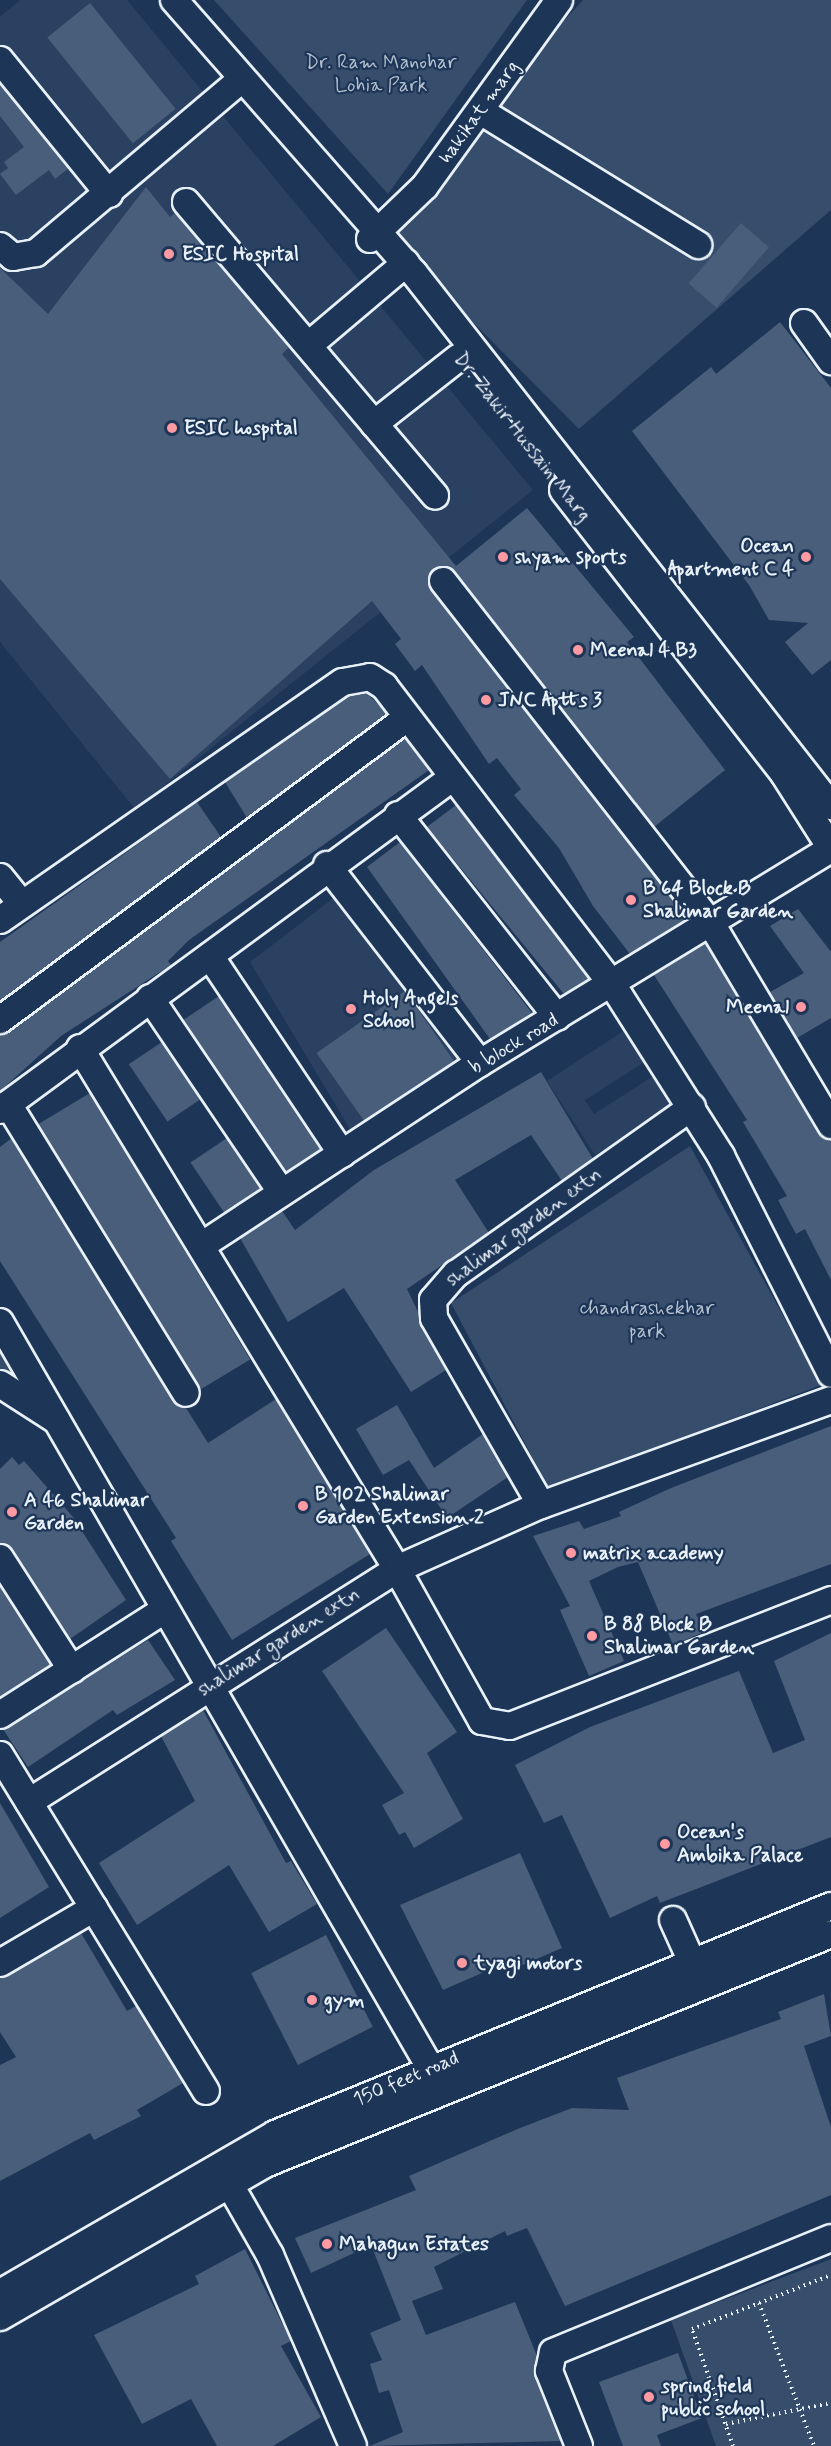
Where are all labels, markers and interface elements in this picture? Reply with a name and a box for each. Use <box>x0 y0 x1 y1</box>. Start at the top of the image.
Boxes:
park label: Dr. Ram Manohar Lohia Park <box>304 51 458 98</box>
street label: hakikat marg <box>434 57 524 167</box>
place label: ESIC Hospital <box>182 242 304 266</box>
marker: ESIC Hospital <box>160 245 178 263</box>
street label: Dr. Zakir Hussain Marg <box>450 350 594 524</box>
place label: ESIC hospital <box>184 416 298 440</box>
marker: ESIC hospital <box>165 421 179 435</box>
place label: Ocean Apartment C 4 <box>666 534 794 581</box>
place label: shyam sports <box>515 545 632 569</box>
marker: shyam sports <box>496 550 510 564</box>
marker: Ocean Apartment C 4 <box>799 550 813 564</box>
place label: Meenal 4 B3 <box>590 638 697 662</box>
marker: Meenal 4 B3 <box>571 643 585 657</box>
place label: JNC Aptts 3 <box>498 688 602 712</box>
marker: JNC Aptts 3 <box>479 693 493 707</box>
place label: B 64 Block B Shalimar Garden <box>643 876 786 923</box>
marker: B 64 Block B Shalimar Garden <box>624 893 638 907</box>
place label: Holy Angels School <box>363 986 458 1033</box>
place label: Meenal <box>726 995 789 1019</box>
marker: Meenal <box>794 1000 808 1014</box>
marker: Holy Angels School <box>344 1002 358 1016</box>
street label: b block road <box>466 1009 562 1079</box>
street label: shalimar garden extn <box>444 1165 604 1289</box>
park label: chandrashekhar park <box>580 1297 714 1344</box>
place label: B 102 Shalimar Garden Extension 2 <box>315 1482 485 1529</box>
place label: A 46 Shalimar Garden <box>24 1488 149 1535</box>
marker: B 102 Shalimar Garden Extension 2 <box>296 1499 310 1513</box>
marker: A 46 Shalimar Garden <box>5 1505 19 1519</box>
place label: matrix academy <box>583 1541 726 1565</box>
marker: matrix academy <box>564 1546 578 1560</box>
street label: shalimar garden extn <box>197 1584 361 1700</box>
place label: B 88 Block B Shalimar Garden <box>604 1612 747 1659</box>
marker: B 88 Block B Shalimar Garden <box>585 1629 599 1643</box>
place label: Ocean's Ambika Palace <box>677 1820 803 1867</box>
marker: Ocean's Ambika Palace <box>658 1837 672 1851</box>
place label: tyagi motors <box>474 1951 582 1975</box>
marker: tyagi motors <box>455 1956 469 1970</box>
place label: gym <box>324 1988 365 2012</box>
marker: gym <box>305 1993 319 2007</box>
street label: 150 feet road <box>350 2046 462 2112</box>
place label: Mahagun Estates <box>339 2232 489 2256</box>
marker: Mahagun Estates <box>320 2237 334 2251</box>
place label: spring field public school <box>661 2374 765 2421</box>
marker: spring field public school <box>642 2390 656 2404</box>

